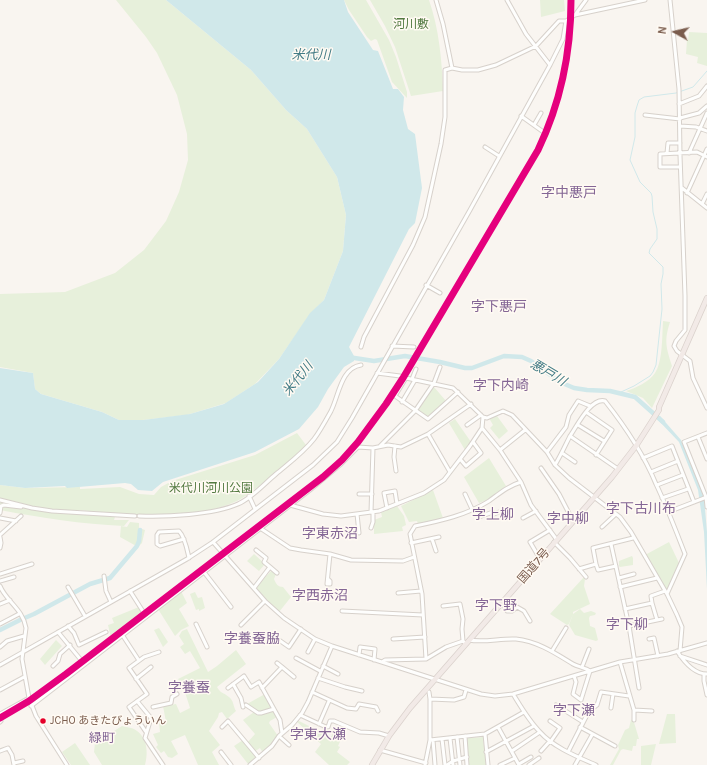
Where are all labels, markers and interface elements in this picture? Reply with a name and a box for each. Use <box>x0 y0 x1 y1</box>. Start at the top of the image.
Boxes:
north arrow <box>655 12 695 52</box>
park label: 河川敷 <box>393 18 429 32</box>
text: N <box>656 25 670 35</box>
water label: 米代川 <box>292 47 330 63</box>
district label: 字中悪戸 <box>541 185 597 201</box>
district label: 字下悪戸 <box>471 299 527 315</box>
water label: 悪戸川 <box>527 356 569 390</box>
water label: 米代川 <box>280 359 316 399</box>
district label: 字下内崎 <box>473 378 529 394</box>
park label: 米代川河川公園 <box>169 482 253 496</box>
district label: 字下古川布 <box>606 501 676 517</box>
district label: 字上柳 <box>472 507 514 523</box>
district label: 字中柳 <box>547 511 589 527</box>
district label: 字東赤沼 <box>302 526 358 542</box>
street label: 国道7号 <box>515 546 553 586</box>
district label: 字西赤沼 <box>292 588 348 604</box>
district label: 字下野 <box>475 598 517 614</box>
district label: 字下柳 <box>606 617 648 633</box>
district label: 字養蚕脇 <box>224 631 280 647</box>
district label: 字養蚕 <box>168 680 210 696</box>
district label: 字下瀬 <box>553 703 595 719</box>
place label: JCHO あきたびょういん <box>50 714 166 728</box>
marker: JCHO あきたびょういん <box>38 716 48 726</box>
district label: 字東大瀬 <box>290 727 346 743</box>
district label: 緑町 <box>89 730 115 746</box>

